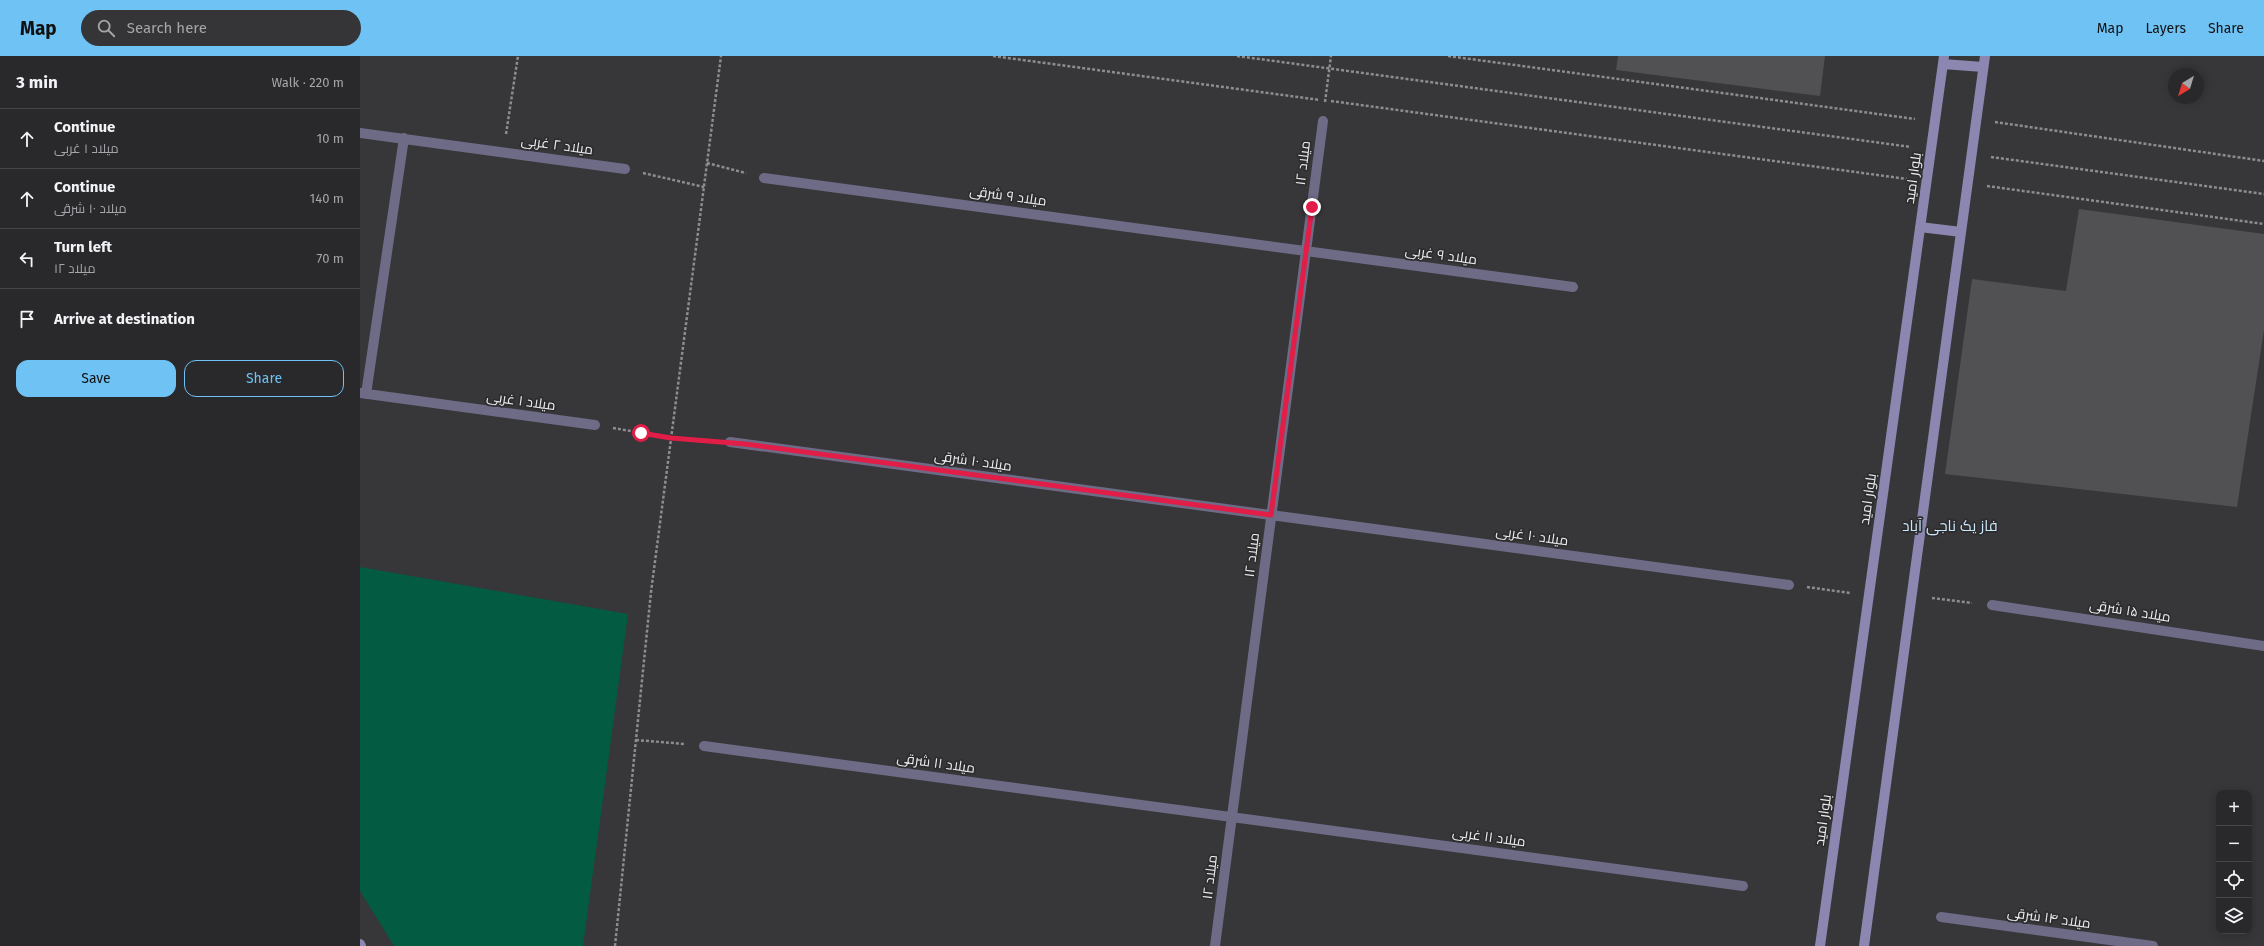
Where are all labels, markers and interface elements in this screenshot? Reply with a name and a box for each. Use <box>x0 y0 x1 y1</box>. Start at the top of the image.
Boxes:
search box <box>81 10 361 46</box>
text: Map <box>20 17 57 40</box>
icon: search <box>95 17 117 39</box>
text: Search here <box>127 19 207 37</box>
text: Map <box>2097 20 2123 37</box>
text: Layers <box>2145 20 2186 37</box>
text: Share <box>2208 20 2244 37</box>
north arrow <box>2168 68 2204 104</box>
text: 3 min <box>16 72 58 93</box>
text: Walk · 220 m <box>272 75 344 90</box>
text: Continue <box>54 118 115 136</box>
icon: ahead <box>16 128 38 150</box>
text: 10 m <box>317 131 344 146</box>
street label: میلاد ۲ غربی <box>520 132 594 158</box>
street label: میلاد ۱۲ <box>1292 140 1314 186</box>
text: میلاد ۱ غربی <box>54 141 119 156</box>
street label: بلوار امید <box>1901 151 1925 205</box>
text: Continue <box>54 178 115 196</box>
street label: میلاد ۹ شرقی <box>968 182 1048 210</box>
icon: ahead <box>16 188 38 210</box>
text: 140 m <box>310 191 344 206</box>
route end <box>1303 198 1321 216</box>
text: میلاد ۱۰ شرقی <box>54 201 127 216</box>
text: Turn left <box>54 238 112 256</box>
street label: میلاد ۹ غربی <box>1404 242 1478 268</box>
icon: left <box>16 248 38 270</box>
text: 70 m <box>317 251 344 266</box>
text: میلاد ۱۲ <box>54 261 96 276</box>
icon: arrive <box>16 308 38 330</box>
text: Arrive at destination <box>54 310 195 328</box>
button: Save <box>16 360 176 397</box>
button: Share <box>184 360 344 397</box>
street label: میلاد ۱ غربی <box>485 388 557 414</box>
route start <box>632 424 650 442</box>
street label: میلاد ۱۰ شرقی <box>933 447 1013 475</box>
street label: بلوار امید <box>1856 472 1880 526</box>
district label: فاز یک ناجی آباد <box>1902 517 1998 536</box>
street label: میلاد ۱۰ غربی <box>1495 522 1569 550</box>
street label: میلاد ۱۲ <box>1241 532 1263 578</box>
street label: میلاد ۱۵ شرقی <box>2088 596 2172 626</box>
street label: میلاد ۱۱ شرقی <box>896 749 976 777</box>
map controls <box>2216 790 2252 934</box>
button: + <box>2216 790 2252 826</box>
street label: بلوار امید <box>1811 793 1835 847</box>
street label: میلاد ۱۱ غربی <box>1451 823 1527 851</box>
button: − <box>2216 826 2252 862</box>
street label: میلاد ۱۲ <box>1199 854 1221 900</box>
button: locate <box>2216 862 2252 898</box>
button: layers <box>2216 898 2252 934</box>
street label: میلاد ۱۴ شرقی <box>2006 904 2092 932</box>

